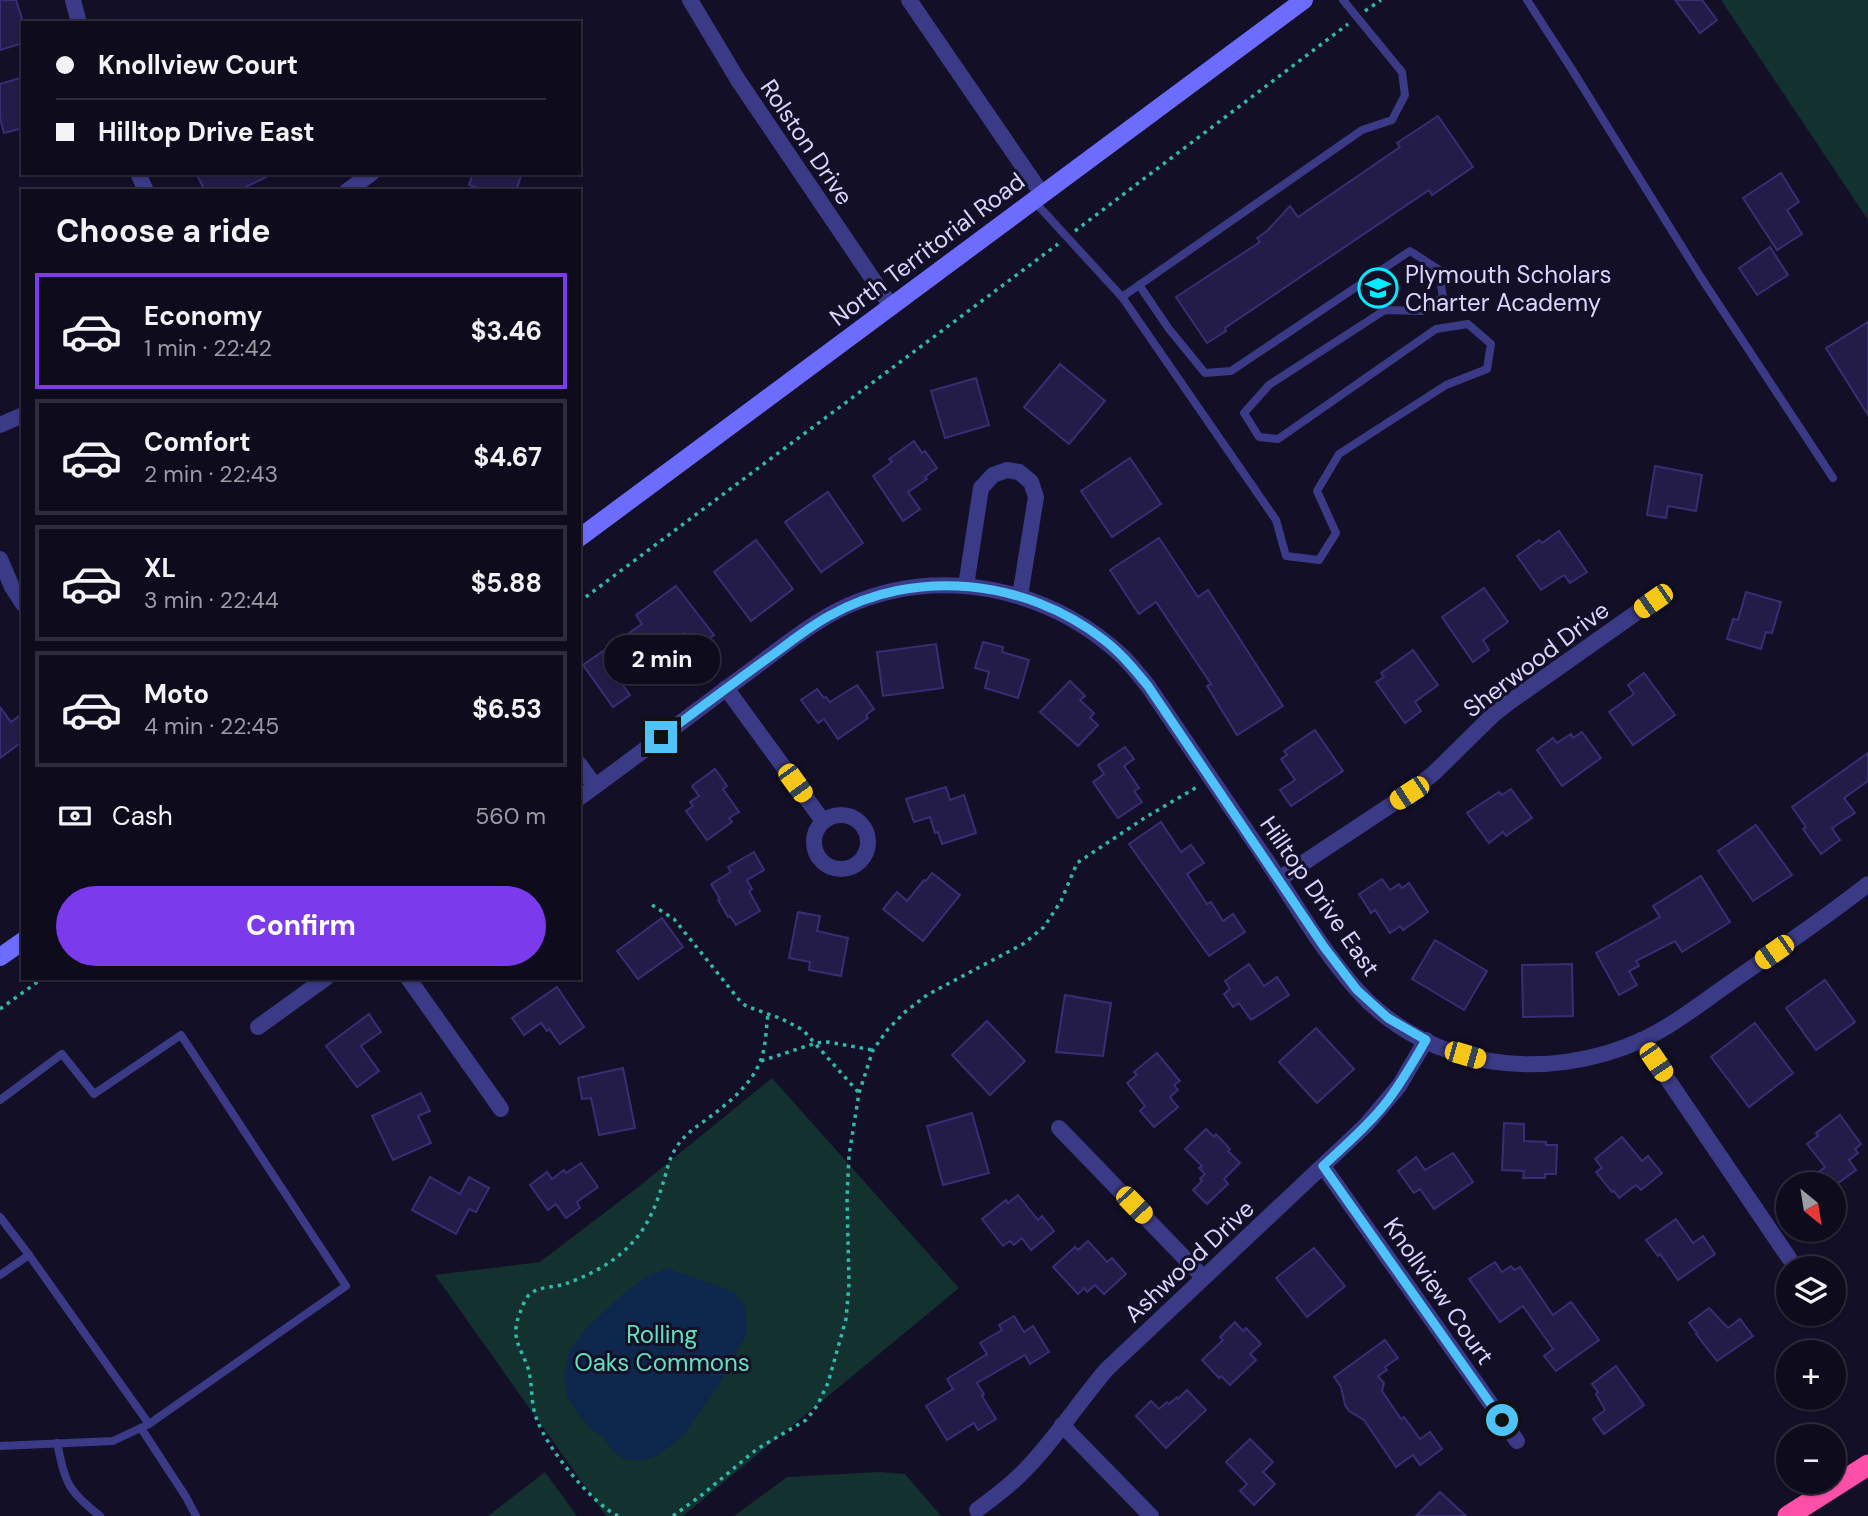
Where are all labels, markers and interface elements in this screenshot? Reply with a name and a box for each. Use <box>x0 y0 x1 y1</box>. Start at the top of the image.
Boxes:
text: Knollview Court <box>98 48 298 82</box>
street label: Rolston Drive <box>754 73 860 211</box>
text: Hilltop Drive East <box>98 115 315 149</box>
street label: North Territorial Road <box>823 165 1031 333</box>
text: Choose a ride <box>56 210 271 252</box>
place label: Plymouth Scholars Charter Academy <box>1405 259 1612 318</box>
school or university icon: Plymouth Scholars Charter Academy <box>1357 267 1399 309</box>
text: Economy <box>144 299 262 333</box>
icon: car <box>60 300 123 363</box>
text: $3.46 <box>471 314 542 348</box>
text: 1 min · 22:42 <box>144 333 272 363</box>
text: Comfort <box>144 425 250 459</box>
icon: car <box>60 426 123 489</box>
text: $4.67 <box>473 440 542 474</box>
text: 2 min · 22:43 <box>144 459 278 489</box>
text: XL <box>144 551 176 585</box>
icon: car <box>60 552 123 615</box>
text: $5.88 <box>471 566 542 600</box>
car <box>1630 580 1677 622</box>
text: 3 min · 22:44 <box>144 585 279 615</box>
street label: Sherwood Drive <box>1457 594 1615 724</box>
callout: 2 min <box>603 636 719 684</box>
text: 2 min <box>632 644 692 674</box>
text: Moto <box>144 677 209 711</box>
icon: car <box>60 678 123 741</box>
text: $6.53 <box>472 692 542 726</box>
text: 4 min · 22:45 <box>144 711 279 741</box>
route end <box>645 721 677 753</box>
car <box>775 760 816 806</box>
car <box>1386 773 1433 813</box>
icon: cash <box>56 797 94 835</box>
text: Cash <box>112 799 173 833</box>
text: 560 m <box>475 801 546 831</box>
street label: Hilltop Drive East <box>1253 810 1387 982</box>
button: Confirm <box>56 886 546 966</box>
car <box>1751 931 1798 973</box>
car <box>1442 1039 1489 1071</box>
car <box>1636 1039 1677 1085</box>
north arrow <box>1776 1172 1846 1242</box>
map controls <box>1776 1172 1846 1494</box>
car <box>1112 1183 1157 1227</box>
street label: Ashwood Drive <box>1118 1193 1260 1329</box>
street label: Knollview Court <box>1377 1211 1501 1371</box>
button: layers <box>1776 1256 1846 1326</box>
park label: Rolling Oaks Commons <box>574 1319 750 1378</box>
button: + <box>1776 1340 1846 1410</box>
route start <box>1486 1404 1518 1436</box>
button: − <box>1776 1424 1846 1494</box>

